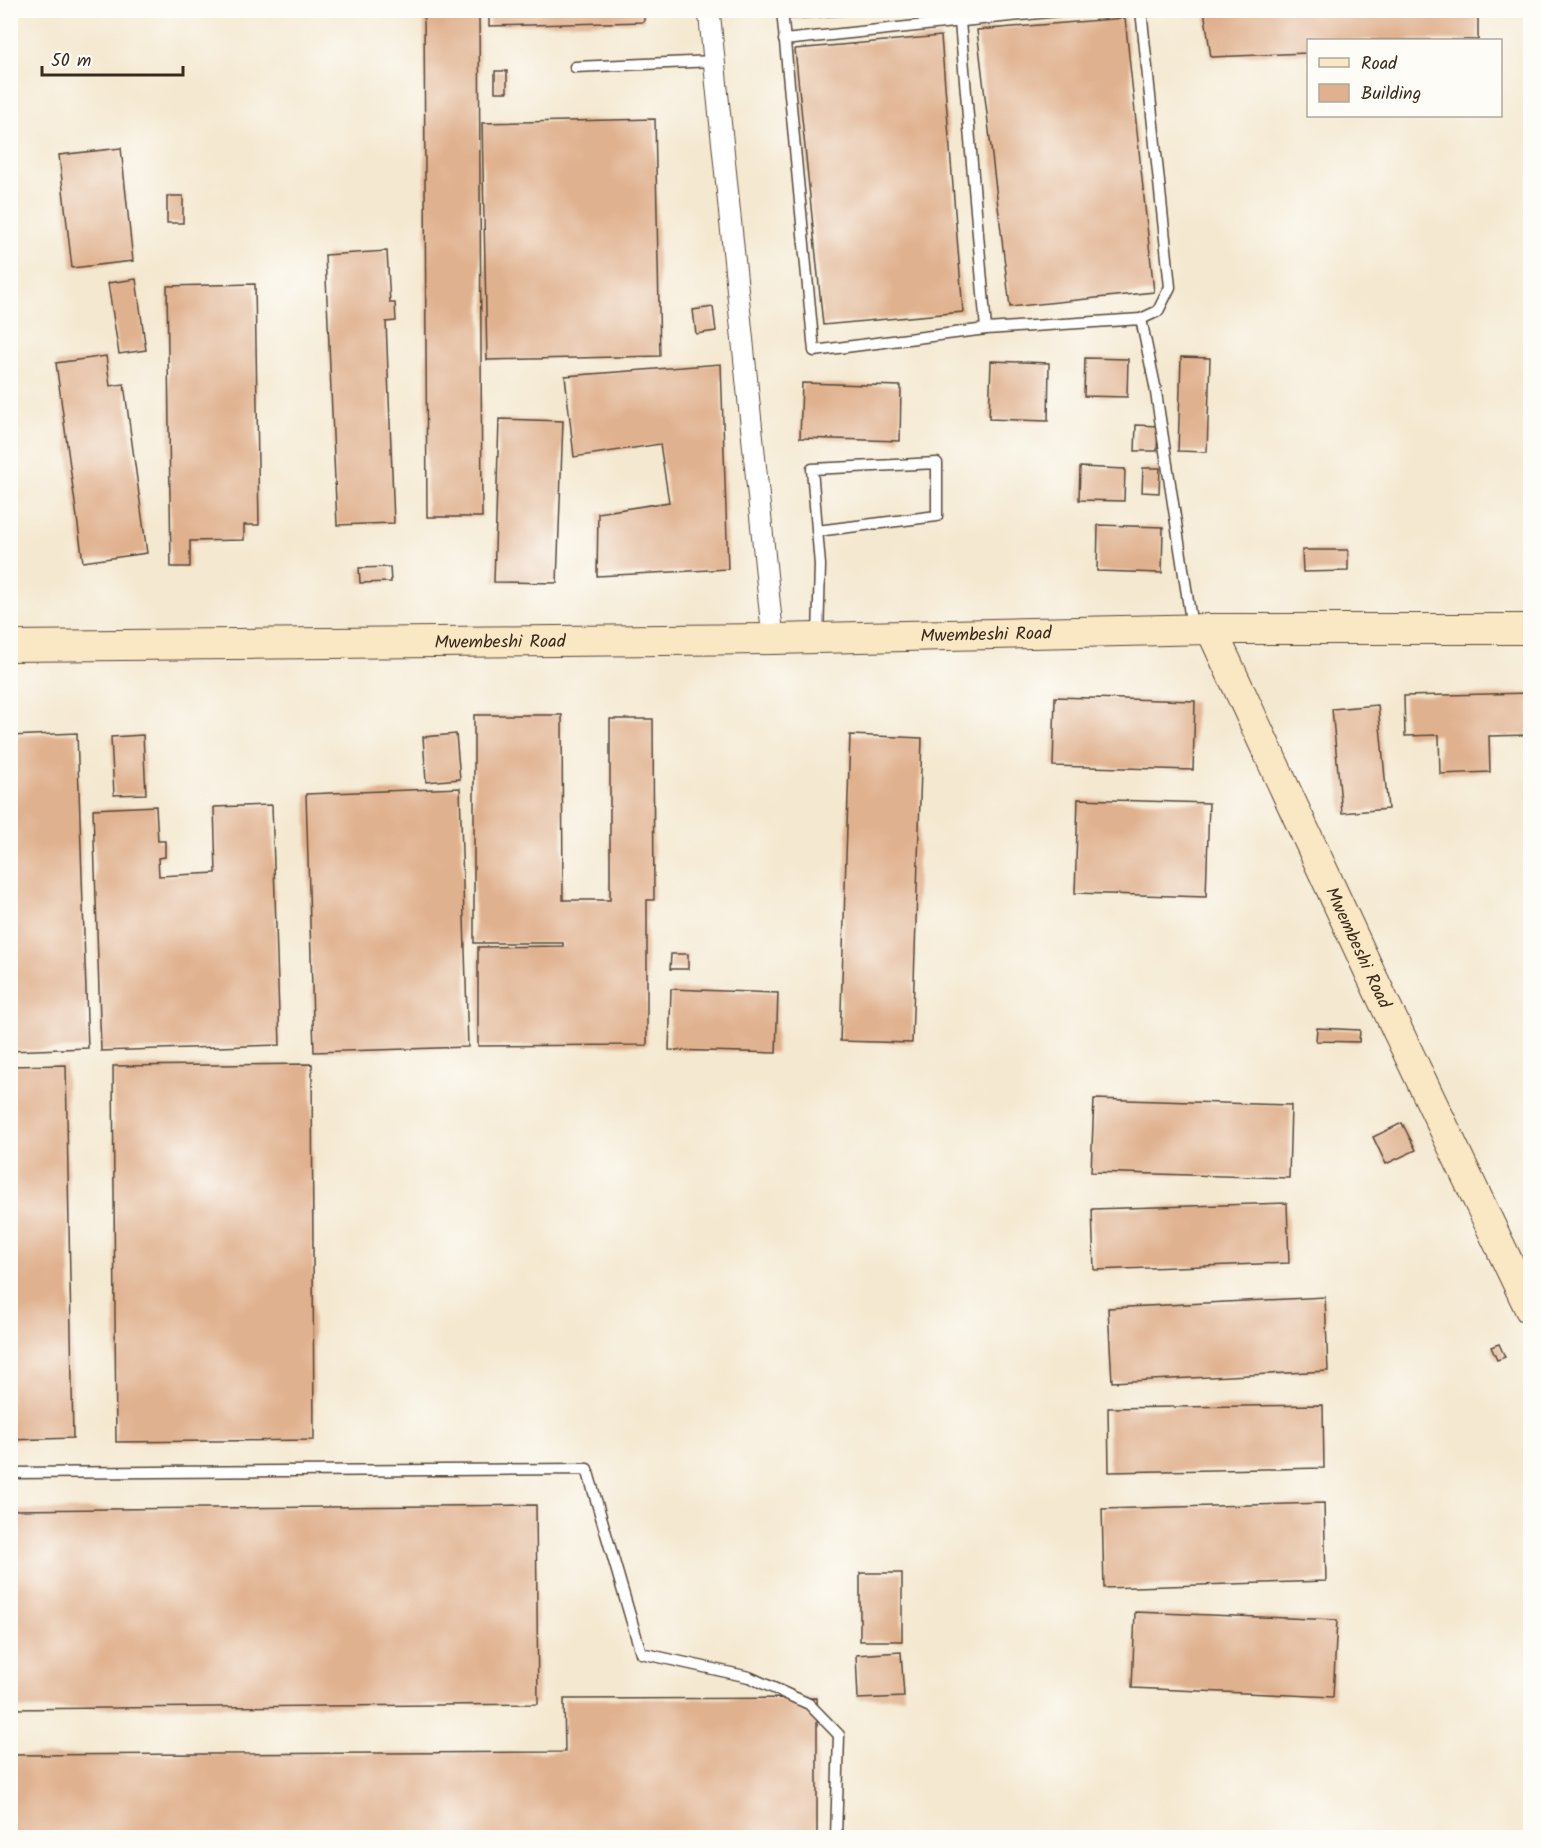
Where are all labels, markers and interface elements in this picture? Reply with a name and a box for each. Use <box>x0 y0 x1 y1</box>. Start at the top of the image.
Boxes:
scale bar <box>42 39 183 77</box>
legend <box>1307 39 1502 117</box>
text: 50 m <box>51 47 91 76</box>
text: Road <box>1361 50 1398 79</box>
text: Building <box>1361 80 1421 109</box>
street label: Mwembeshi Road <box>920 620 1053 652</box>
street label: Mwembeshi Road <box>434 628 567 658</box>
street label: Mwembeshi Road <box>1316 883 1398 1015</box>

